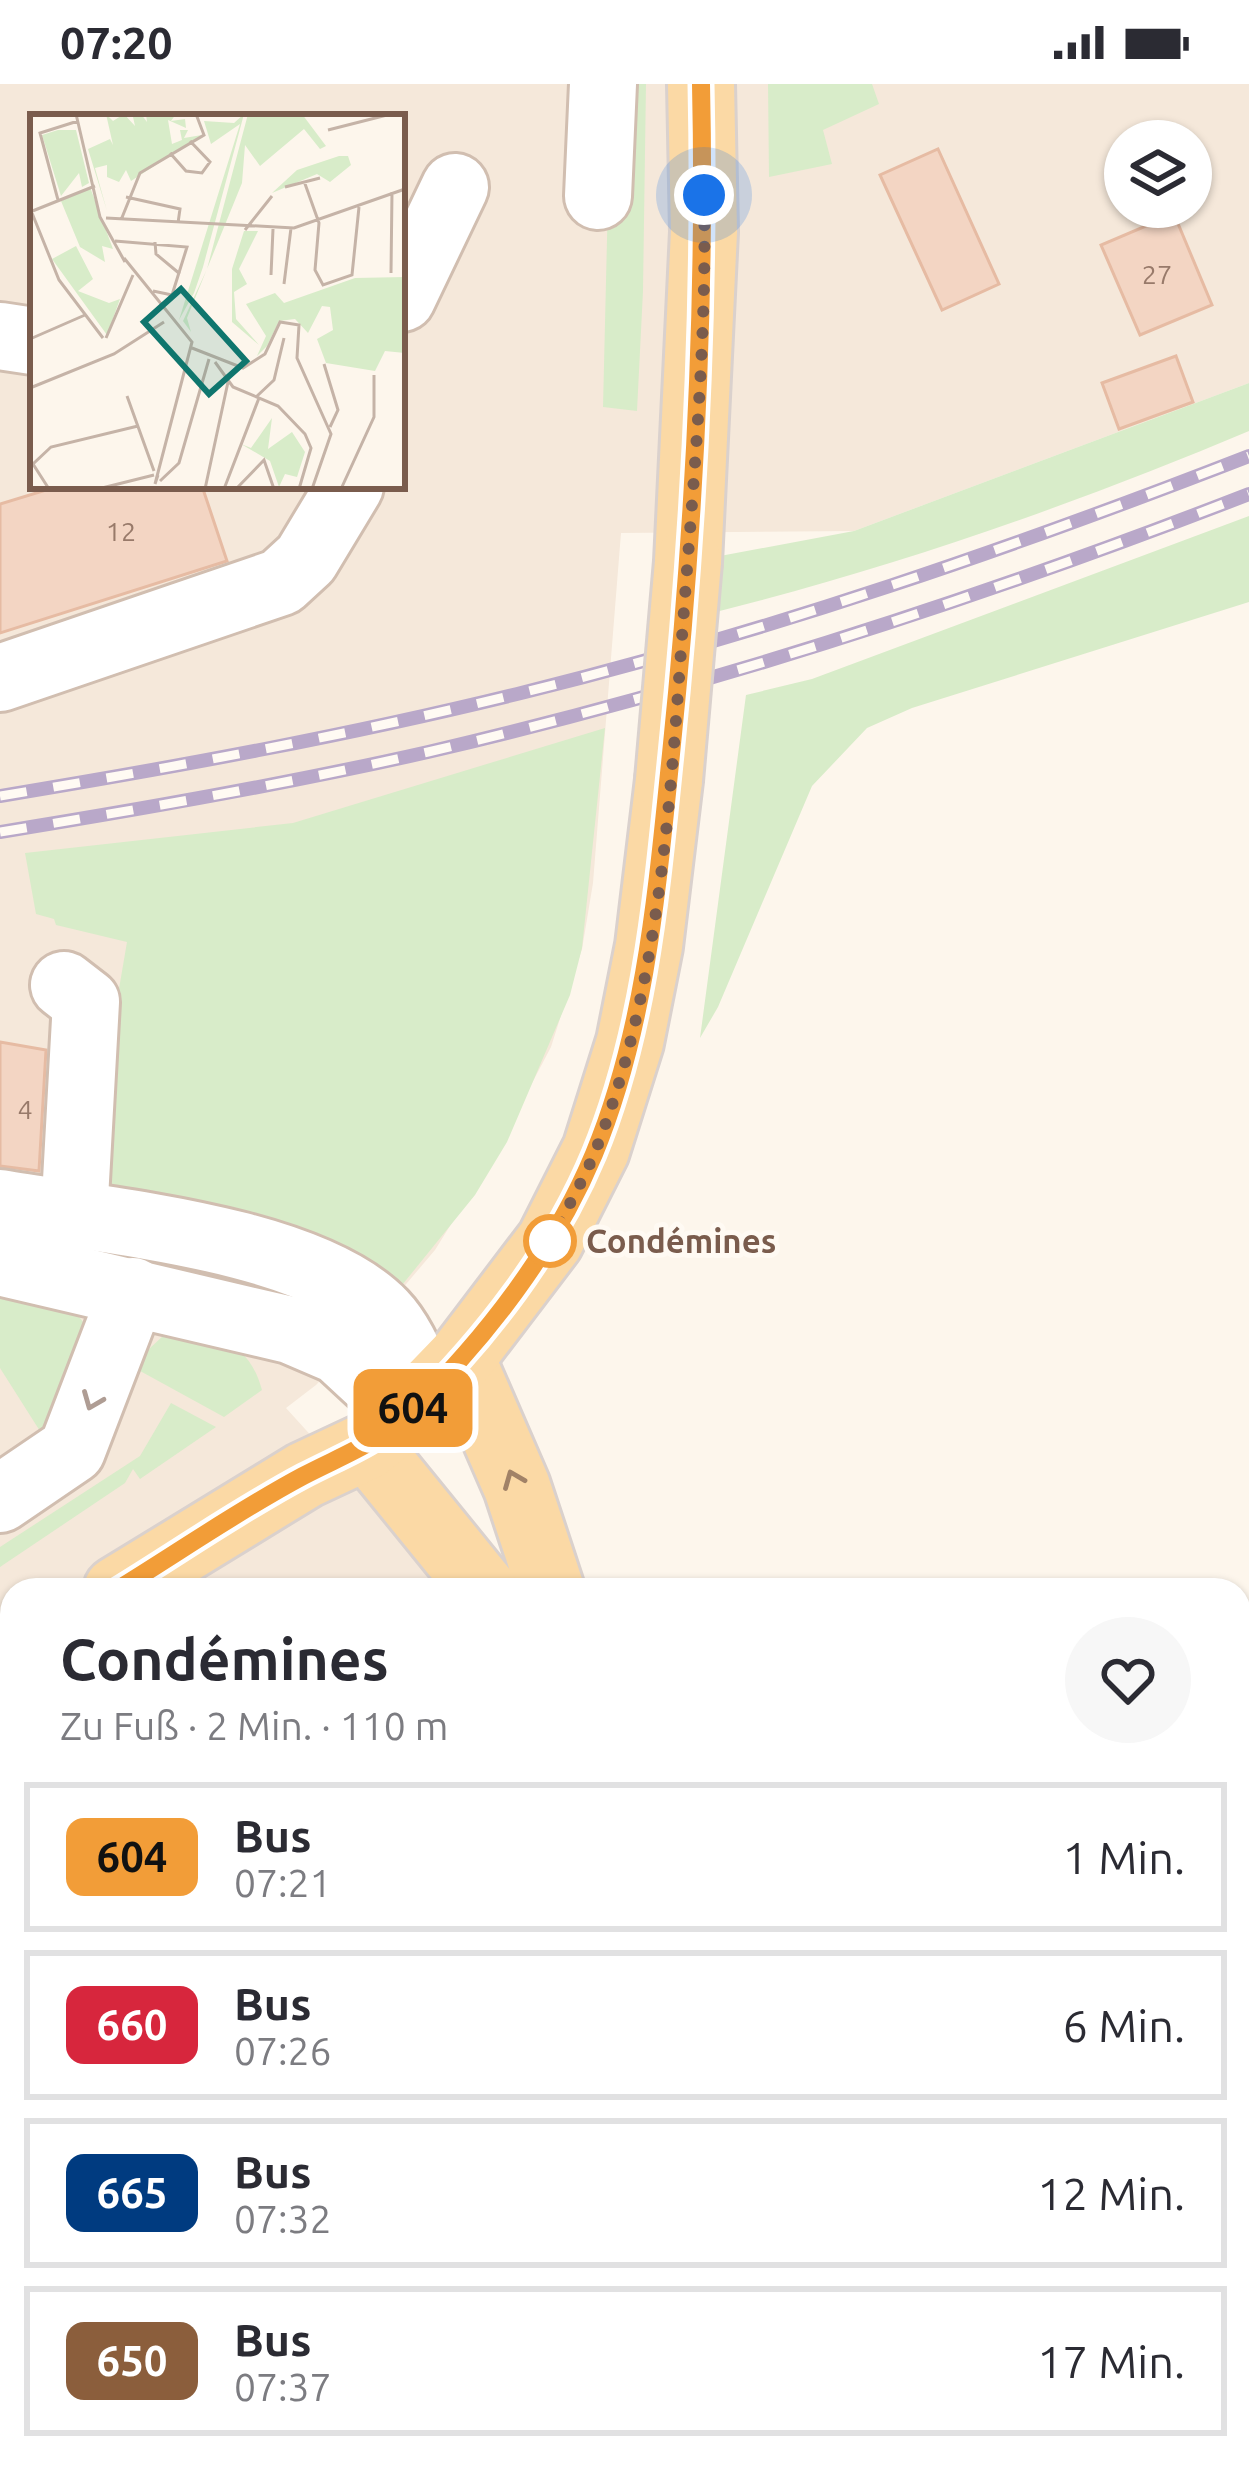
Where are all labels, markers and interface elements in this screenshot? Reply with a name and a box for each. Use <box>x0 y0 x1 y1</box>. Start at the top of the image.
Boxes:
text: 07:20 <box>60 17 173 68</box>
inset map <box>30 114 405 489</box>
map controls <box>1104 120 1212 228</box>
button: layers <box>1104 120 1212 228</box>
your location <box>674 165 734 225</box>
house number: 27 <box>1142 259 1172 289</box>
house number: 12 <box>106 516 136 546</box>
house number: 4 <box>17 1094 33 1124</box>
marker: Condémines <box>525 1216 575 1266</box>
place label: Condémines <box>586 1222 776 1259</box>
line badge: 604 <box>344 1369 482 1447</box>
text: 604 <box>377 1384 449 1431</box>
one-way arrow <box>82 1389 106 1410</box>
one-way arrow <box>503 1470 527 1491</box>
button: heart <box>1065 1617 1191 1743</box>
text: Condémines <box>60 1627 389 1691</box>
text: Zu Fuß · 2 Min. · 110 m <box>60 1704 448 1747</box>
text: Bus <box>234 1810 311 1861</box>
text: 1 Min. <box>1063 1832 1185 1883</box>
text: 604 <box>96 1833 168 1880</box>
text: 07:21 <box>234 1861 332 1904</box>
text: Bus <box>234 1978 311 2029</box>
text: 6 Min. <box>1063 2000 1185 2051</box>
text: 660 <box>96 2001 168 2048</box>
text: 07:26 <box>234 2029 332 2072</box>
text: Bus <box>234 2146 311 2197</box>
text: 12 Min. <box>1037 2168 1185 2219</box>
text: 665 <box>96 2169 168 2216</box>
text: 07:32 <box>234 2197 332 2240</box>
text: Bus <box>234 2314 311 2365</box>
text: 17 Min. <box>1037 2336 1185 2387</box>
text: 650 <box>96 2337 168 2384</box>
text: 07:37 <box>234 2365 332 2408</box>

